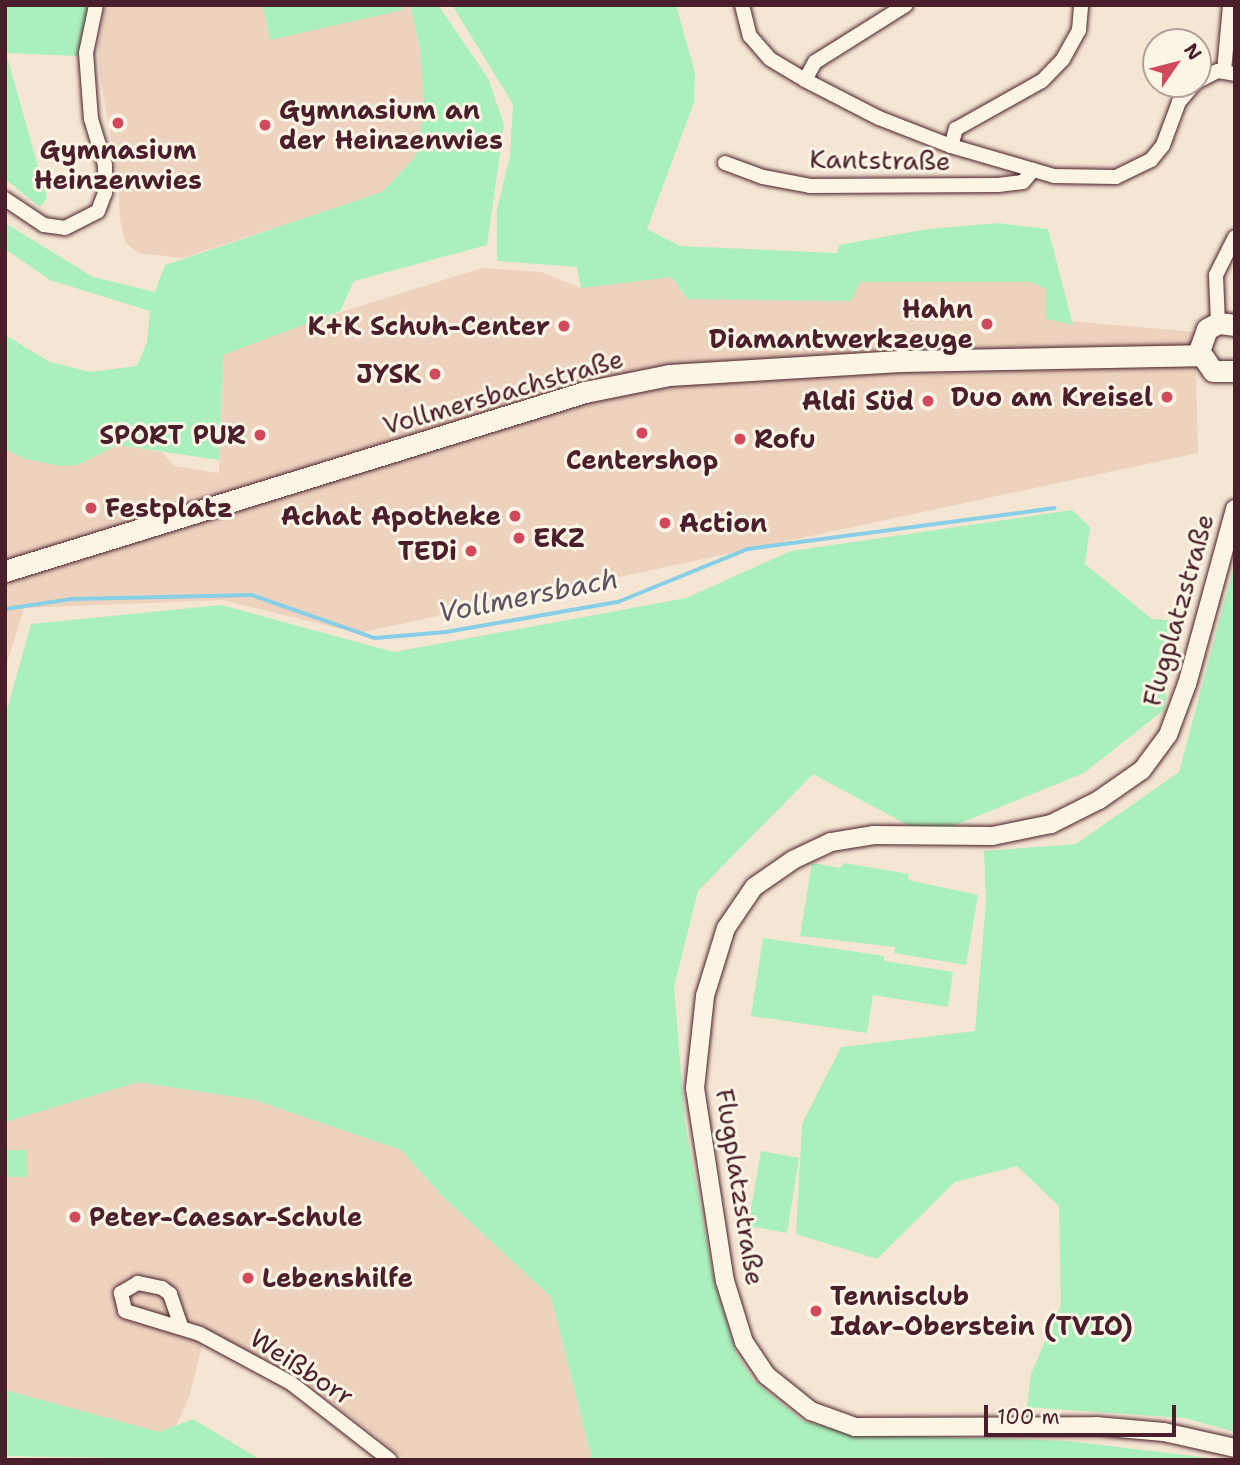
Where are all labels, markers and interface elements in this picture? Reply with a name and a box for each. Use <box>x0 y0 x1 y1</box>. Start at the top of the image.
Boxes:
north arrow <box>1142 28 1212 98</box>
text: N <box>1178 38 1208 65</box>
place label: Gymnasium an der Heinzenwies <box>279 94 503 156</box>
marker: Gymnasium Heinzenwies <box>110 115 126 131</box>
marker: Gymnasium an der Heinzenwies <box>257 117 273 133</box>
place label: Gymnasium Heinzenwies <box>34 134 202 196</box>
street label: Kantstraße <box>809 143 951 177</box>
place label: Hahn Diamantwerkzeuge <box>709 293 973 354</box>
place label: K+K Schuh-Center <box>307 310 550 342</box>
marker: Hahn Diamantwerkzeuge <box>979 316 995 332</box>
marker: K+K Schuh-Center <box>556 318 572 334</box>
street label: Vollmersbachstraße <box>379 343 627 441</box>
place label: JYSK <box>356 358 421 390</box>
marker: JYSK <box>427 366 443 382</box>
place label: Duo am Kreisel <box>951 381 1153 413</box>
place label: Aldi Süd <box>802 385 914 417</box>
marker: Duo am Kreisel <box>1159 389 1175 405</box>
marker: Aldi Süd <box>920 393 936 409</box>
place label: SPORT PUR <box>99 419 246 451</box>
place label: Rofu <box>754 423 816 455</box>
marker: Centershop <box>634 425 650 441</box>
marker: SPORT PUR <box>252 427 268 443</box>
marker: Rofu <box>732 431 748 447</box>
place label: Centershop <box>566 444 718 476</box>
place label: Festplatz <box>105 492 233 524</box>
marker: Festplatz <box>83 500 99 516</box>
place label: Achat Apotheke <box>281 500 501 532</box>
place label: Action <box>679 507 767 539</box>
marker: Achat Apotheke <box>507 508 523 524</box>
street label: Flugplatzstraße <box>1136 510 1220 710</box>
marker: Action <box>657 515 673 531</box>
place label: EKZ <box>533 522 585 554</box>
marker: EKZ <box>511 530 527 546</box>
place label: TEDi <box>398 535 457 567</box>
marker: TEDi <box>463 543 479 559</box>
water label: Vollmersbach <box>435 561 621 629</box>
street label: Flugplatzstraße <box>709 1086 771 1288</box>
place label: Peter-Caesar-Schule <box>89 1201 363 1233</box>
marker: Peter-Caesar-Schule <box>67 1209 83 1225</box>
place label: Lebenshilfe <box>262 1262 413 1294</box>
marker: Lebenshilfe <box>240 1270 256 1286</box>
place label: Tennisclub Idar-Oberstein (TVIO) <box>830 1280 1133 1342</box>
marker: Tennisclub Idar-Oberstein (TVIO) <box>808 1303 824 1319</box>
street label: Weißborr <box>244 1322 360 1412</box>
scale bar <box>988 1392 1180 1436</box>
text: 100 m <box>997 1403 1060 1431</box>

